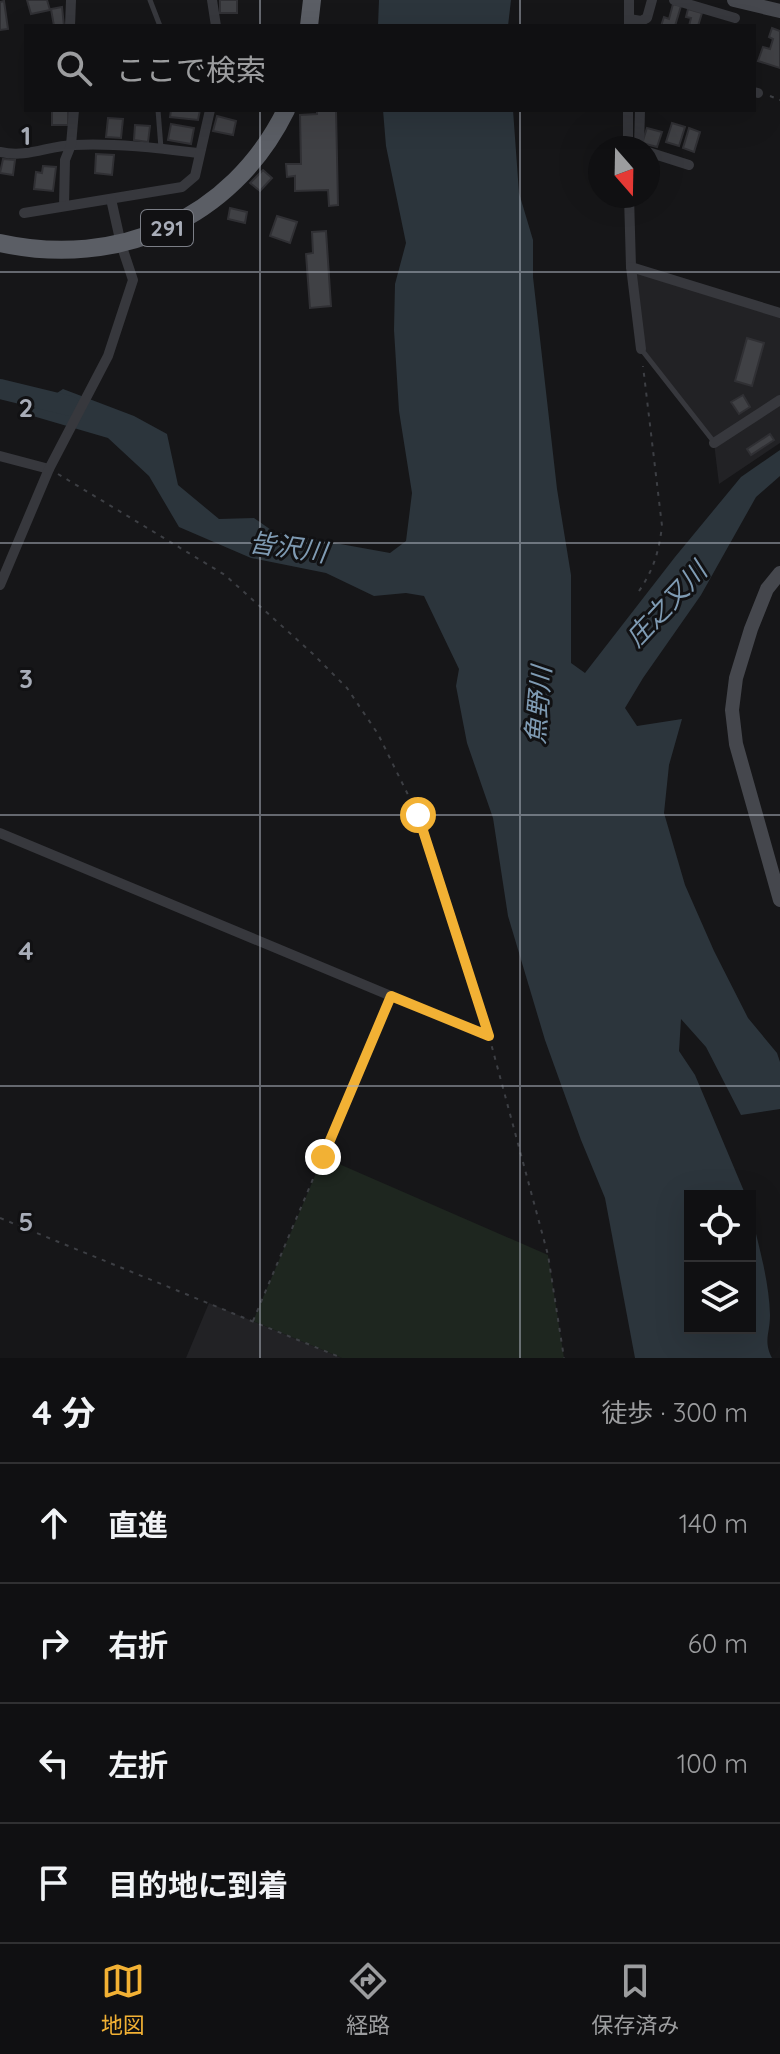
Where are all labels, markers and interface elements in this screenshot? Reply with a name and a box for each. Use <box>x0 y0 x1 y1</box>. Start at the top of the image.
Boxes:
search box <box>24 24 756 112</box>
icon: search <box>52 46 96 90</box>
text: ここで検索 <box>116 51 266 89</box>
text: 1 <box>21 119 31 152</box>
north arrow <box>588 136 660 208</box>
road number: 291 <box>141 210 193 246</box>
text: 2 <box>19 391 33 424</box>
water label: 皆沢川 <box>247 525 332 569</box>
water label: 庄之又川 <box>618 553 716 653</box>
text: 3 <box>19 662 33 695</box>
water label: 魚野川 <box>518 662 558 745</box>
route start <box>400 797 436 833</box>
text: 4 <box>18 934 34 967</box>
route end <box>305 1139 341 1175</box>
map controls <box>684 1190 756 1334</box>
button: locate <box>684 1190 756 1262</box>
text: 5 <box>19 1205 33 1238</box>
button: layers <box>684 1262 756 1334</box>
text: 4 分 <box>32 1391 96 1434</box>
text: 徒歩 · 300 m <box>601 1396 748 1429</box>
icon: ahead <box>32 1501 76 1545</box>
text: 直進 <box>108 1506 168 1544</box>
text: 140 m <box>679 1507 748 1540</box>
icon: right <box>32 1621 76 1665</box>
text: 右折 <box>108 1626 168 1664</box>
text: 60 m <box>688 1627 748 1660</box>
icon: left <box>32 1741 76 1785</box>
text: 左折 <box>108 1746 168 1784</box>
text: 100 m <box>677 1747 748 1780</box>
icon: arrive <box>32 1861 76 1905</box>
text: 目的地に到着 <box>108 1866 288 1904</box>
tab: 地図 <box>101 1959 145 2039</box>
tab: 経路 <box>346 1959 390 2039</box>
tab: 保存済み <box>591 1959 679 2039</box>

